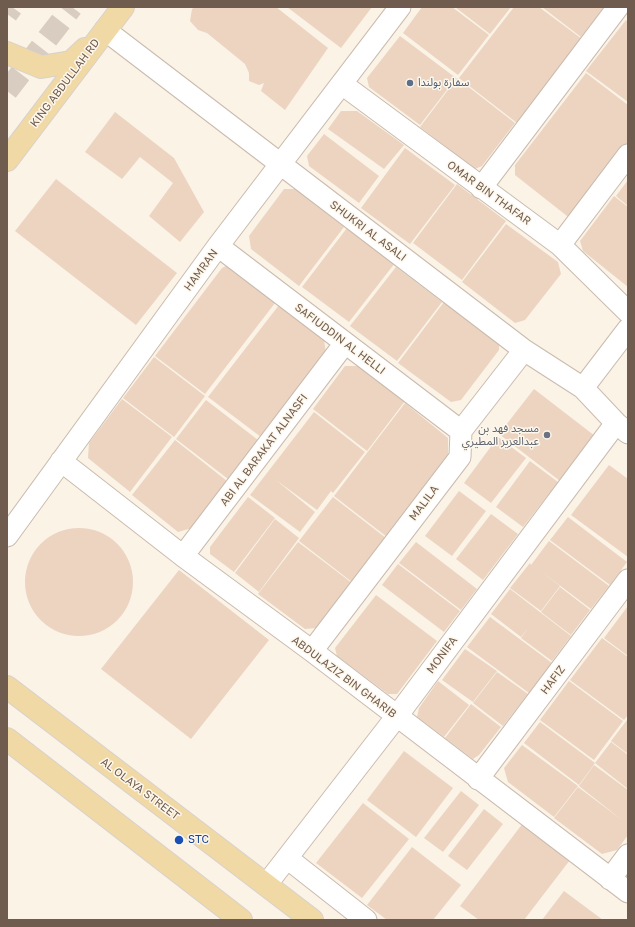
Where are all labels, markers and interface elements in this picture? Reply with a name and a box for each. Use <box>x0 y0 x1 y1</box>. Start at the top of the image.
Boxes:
street label: KING ABDULLAH RD <box>28 36 102 130</box>
place label: سفارة بولندا <box>418 76 469 90</box>
marker: سفارة بولندا <box>405 78 415 88</box>
street label: OMAR BIN THAFAR <box>445 158 533 228</box>
street label: SHUKRI AL ASALI <box>327 198 409 264</box>
street label: HAMRAN <box>181 247 221 293</box>
street label: SAFIUDDIN AL HELLI <box>292 301 388 377</box>
street label: ABI AL BARAKAT ALNASFI <box>218 391 310 509</box>
place label: مسجد فهد بن عبدالعزيز المطيري <box>462 422 539 448</box>
marker: مسجد فهد بن عبدالعزيز المطيري <box>542 430 552 440</box>
street label: MALILA <box>407 483 441 523</box>
street label: ABDULAZIZ BIN GHARIB <box>289 633 399 721</box>
street label: MONIFA <box>424 634 460 676</box>
street label: HAFIZ <box>538 663 568 697</box>
street label: AL OLAYA STREET <box>98 755 182 823</box>
place label: STC <box>188 833 209 847</box>
marker: STC <box>173 834 185 846</box>

